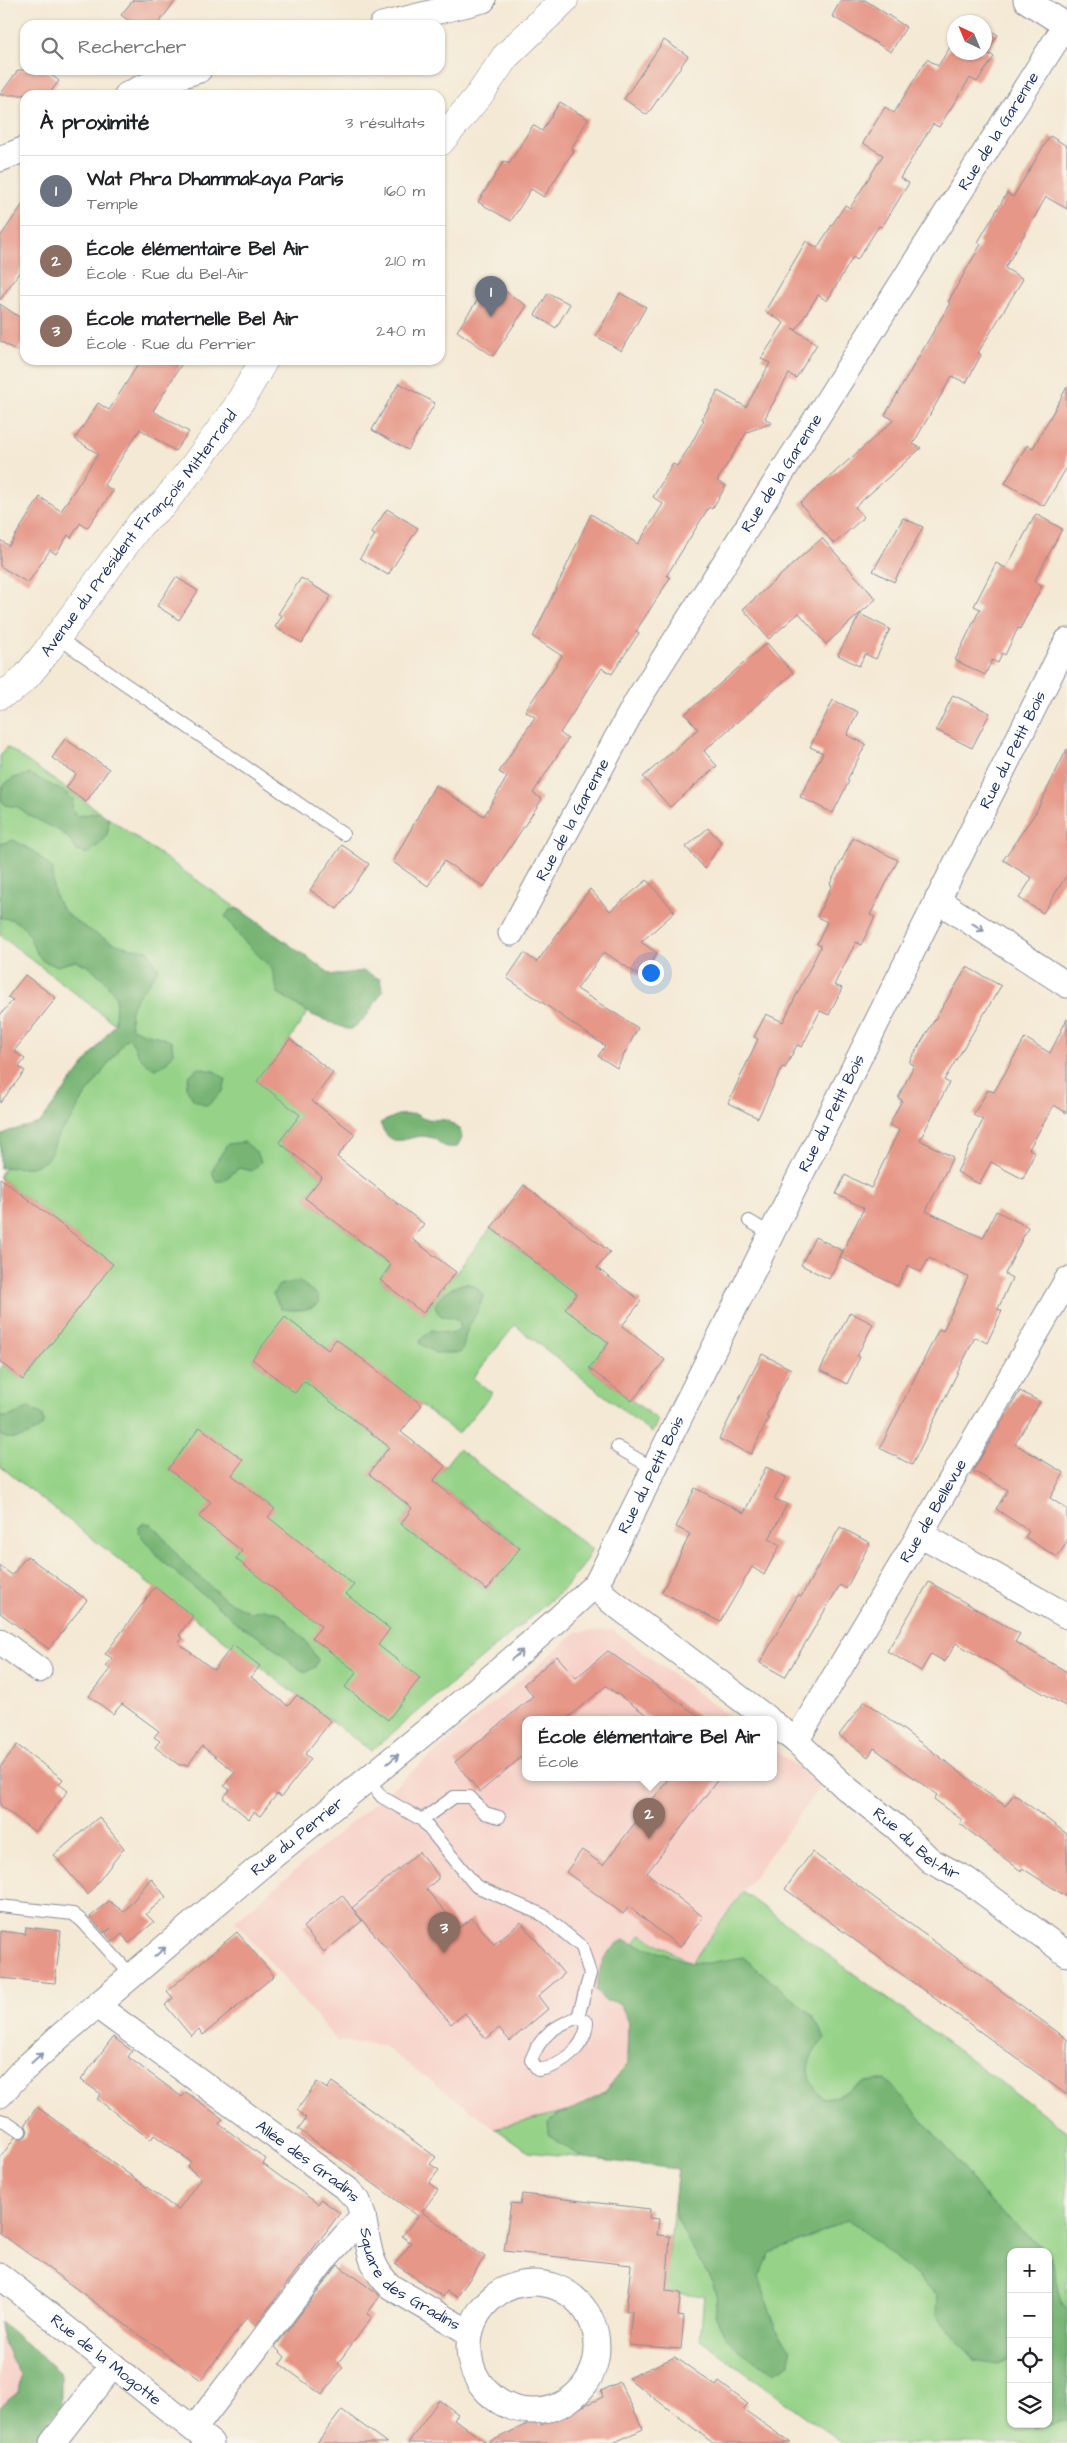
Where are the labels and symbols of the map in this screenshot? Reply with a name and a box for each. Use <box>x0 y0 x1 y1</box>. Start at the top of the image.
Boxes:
north arrow <box>947 15 992 60</box>
street label: Rue de la Garenne <box>953 67 1044 194</box>
pin: 1 <box>475 276 507 317</box>
street label: Avenue du Président François Mitterrand <box>35 405 242 661</box>
street label: Rue de la Garenne <box>736 409 828 536</box>
street label: Rue du Petit Bois <box>974 687 1051 812</box>
street label: Rue de la Garenne <box>530 754 615 885</box>
one-way arrow <box>971 922 985 932</box>
your location <box>638 960 664 986</box>
street label: Rue du Petit Bois <box>793 1051 870 1176</box>
street label: Rue du Petit Bois <box>612 1412 690 1537</box>
street label: Rue de Bellevue <box>894 1455 972 1567</box>
one-way arrow <box>511 1649 524 1660</box>
one-way arrow <box>386 1754 399 1765</box>
street label: Rue du Perrier <box>246 1792 348 1881</box>
pin: 2 <box>633 1798 665 1839</box>
street label: Rue du Bel-Air <box>868 1802 964 1885</box>
pin: 3 <box>428 1912 460 1953</box>
one-way arrow <box>154 1946 167 1958</box>
one-way arrow <box>30 2052 43 2064</box>
street label: Allée des Gradins <box>251 2115 365 2207</box>
street label: Square des Gradins <box>354 2226 464 2336</box>
street label: Rue de la Mogotte <box>46 2309 166 2411</box>

